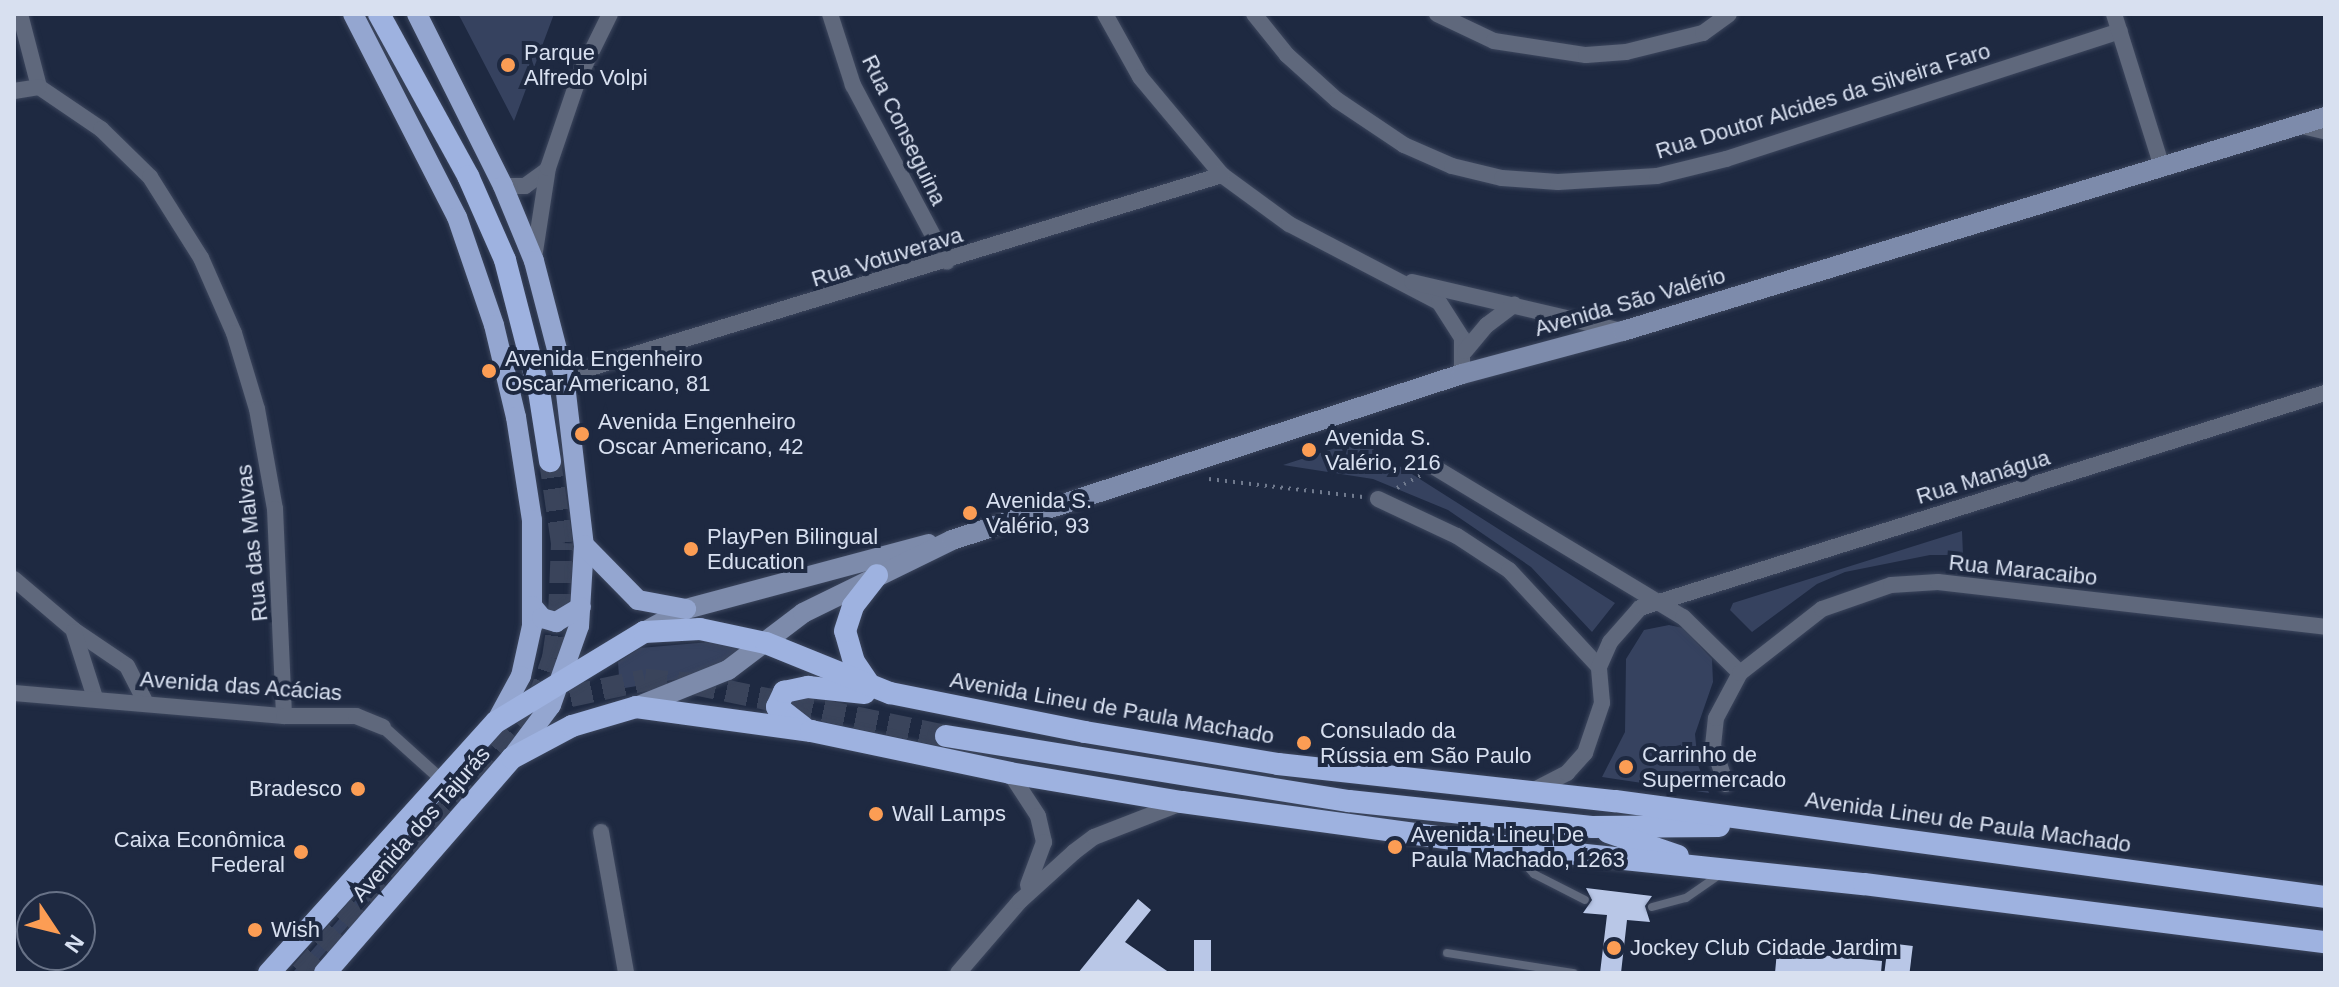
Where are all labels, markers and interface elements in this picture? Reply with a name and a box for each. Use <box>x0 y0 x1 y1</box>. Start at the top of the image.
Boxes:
street label: Rua Doutor Alcides da Silveira Faro <box>1652 37 1994 165</box>
place label: Parque Alfredo Volpi <box>524 39 648 90</box>
street label: Rua Conseguina <box>856 51 952 209</box>
marker: Parque Alfredo Volpi <box>499 56 517 74</box>
street label: Rua Votuverava <box>808 221 966 293</box>
street label: Avenida São Valério <box>1532 262 1728 342</box>
place label: Avenida Engenheiro Oscar Americano, 81 <box>505 345 712 396</box>
marker: Avenida Engenheiro Oscar Americano, 81 <box>480 362 498 380</box>
place label: Avenida Engenheiro Oscar Americano, 42 <box>598 408 805 460</box>
place label: Avenida S. Valério, 216 <box>1325 424 1441 476</box>
marker: Avenida Engenheiro Oscar Americano, 42 <box>573 425 591 443</box>
marker: Avenida S. Valério, 216 <box>1300 441 1318 459</box>
street label: Rua Manágua <box>1913 444 2053 510</box>
street label: Rua das Malvas <box>231 463 273 623</box>
place label: Avenida S. Valério, 93 <box>986 487 1092 538</box>
marker: Avenida S. Valério, 93 <box>961 504 979 522</box>
place label: PlayPen Bilingual Education <box>707 523 878 574</box>
marker: PlayPen Bilingual Education <box>682 540 700 558</box>
street label: Rua Maracaibo <box>1947 549 2099 591</box>
street label: Avenida das Acácias <box>138 666 344 706</box>
street label: Avenida Lineu de Paula Machado <box>948 666 1276 750</box>
place label: Consulado da Rússia em São Paulo <box>1320 717 1532 768</box>
marker: Consulado da Rússia em São Paulo <box>1295 734 1313 752</box>
street label: Avenida dos Tajurás <box>346 741 496 907</box>
place label: Carrinho de Supermercado <box>1642 741 1786 792</box>
marker: Carrinho de Supermercado <box>1617 758 1635 776</box>
place label: Bradesco <box>249 776 342 802</box>
marker: Bradesco <box>349 780 367 798</box>
street label: Avenida Lineu de Paula Machado <box>1803 786 2133 858</box>
place label: Wall Lamps <box>892 801 1006 827</box>
marker: Wall Lamps <box>867 805 885 823</box>
place label: Avenida Lineu De Paula Machado, 1263 <box>1411 821 1625 872</box>
place label: Caixa Econômica Federal <box>114 826 285 878</box>
marker: Avenida Lineu De Paula Machado, 1263 <box>1386 838 1404 856</box>
marker: Caixa Econômica Federal <box>292 843 310 861</box>
north arrow <box>16 891 96 971</box>
place label: Wish <box>271 917 320 943</box>
marker: Wish <box>246 921 264 939</box>
text: N <box>60 930 89 958</box>
place label: Jockey Club Cidade Jardim <box>1630 935 1898 961</box>
marker: Jockey Club Cidade Jardim <box>1605 939 1623 957</box>

